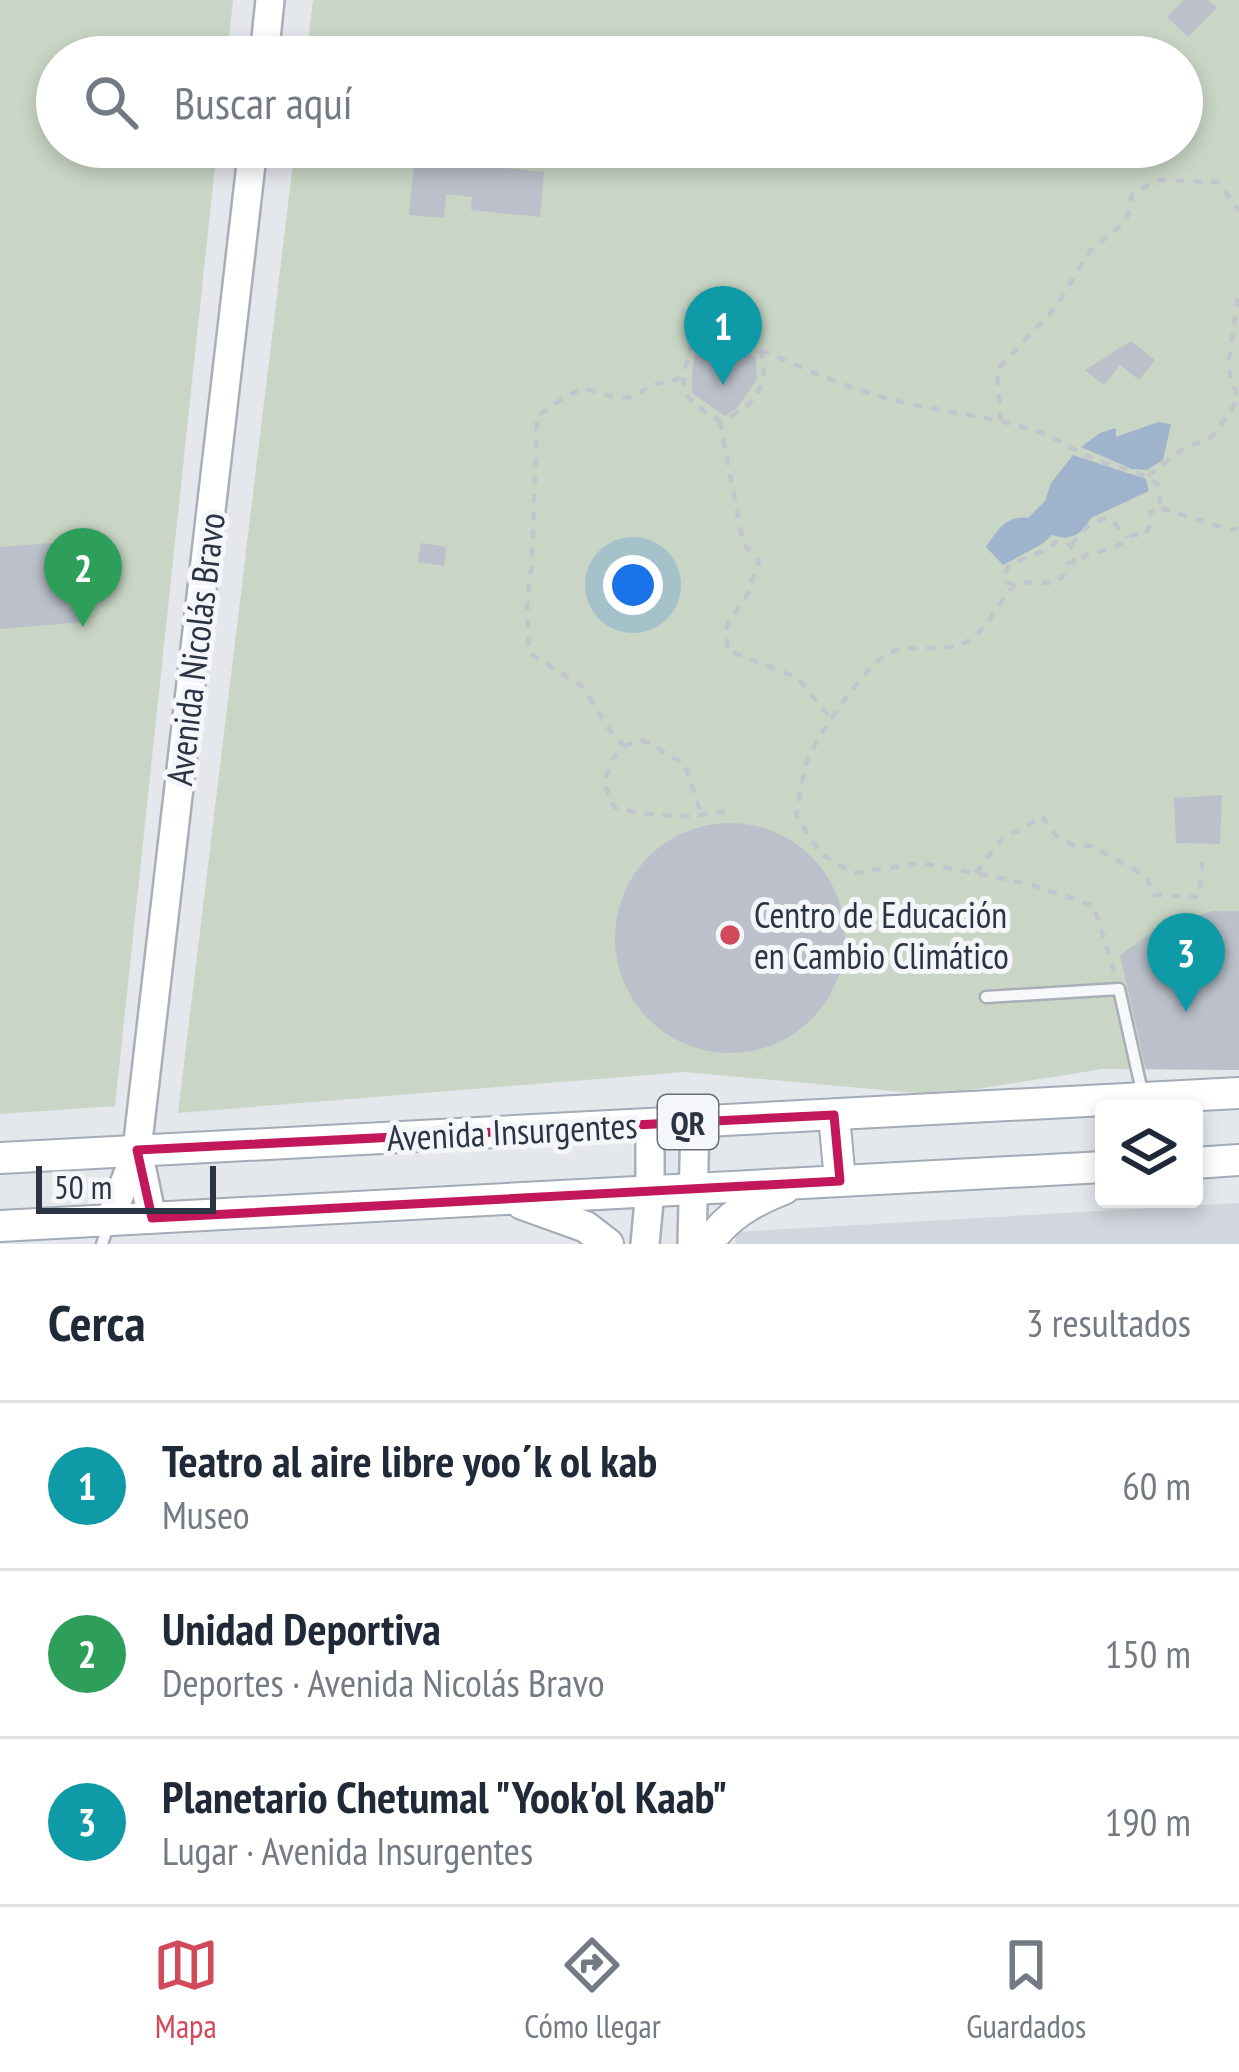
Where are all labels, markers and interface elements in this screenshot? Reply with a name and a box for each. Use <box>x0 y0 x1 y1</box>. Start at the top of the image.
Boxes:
search box <box>36 36 1203 168</box>
icon: search <box>78 69 144 135</box>
text: Buscar aquí <box>174 73 353 131</box>
pin: 1 <box>684 286 762 385</box>
street label: Avenida Nicolás Bravo <box>155 510 235 788</box>
pin: 2 <box>44 528 122 627</box>
your location <box>603 555 663 615</box>
place label: Centro de Educación en Cambio Climático <box>754 891 1009 979</box>
pin: 3 <box>1147 913 1225 1012</box>
marker: Centro de Educación en Cambio Climático <box>717 922 743 948</box>
road number: QR <box>658 1095 718 1149</box>
map controls <box>1095 1100 1203 1208</box>
button: layers <box>1095 1100 1203 1208</box>
street label: Avenida Insurgentes <box>386 1101 638 1161</box>
scale bar <box>36 1160 216 1213</box>
text: 50 m <box>54 1165 112 1208</box>
text: Cerca <box>48 1289 146 1355</box>
text: 3 resultados <box>1026 1297 1191 1348</box>
text: Teatro al aire libre yoo´k ol kab <box>162 1431 657 1489</box>
text: 1 <box>78 1460 96 1511</box>
text: 60 m <box>1122 1460 1191 1511</box>
text: Museo <box>162 1489 250 1540</box>
text: Unidad Deportiva <box>162 1599 441 1657</box>
text: 2 <box>78 1628 96 1679</box>
text: 150 m <box>1105 1628 1191 1679</box>
text: Deportes · Avenida Nicolás Bravo <box>162 1657 605 1708</box>
text: Planetario Chetumal "Yook'ol Kaab" <box>162 1767 727 1825</box>
text: 3 <box>78 1796 96 1847</box>
text: 190 m <box>1105 1796 1191 1847</box>
text: Lugar · Avenida Insurgentes <box>162 1825 533 1876</box>
tab: Mapa <box>153 1932 219 2047</box>
tab: Cómo llegar <box>524 1932 661 2047</box>
tab: Guardados <box>966 1932 1086 2047</box>

